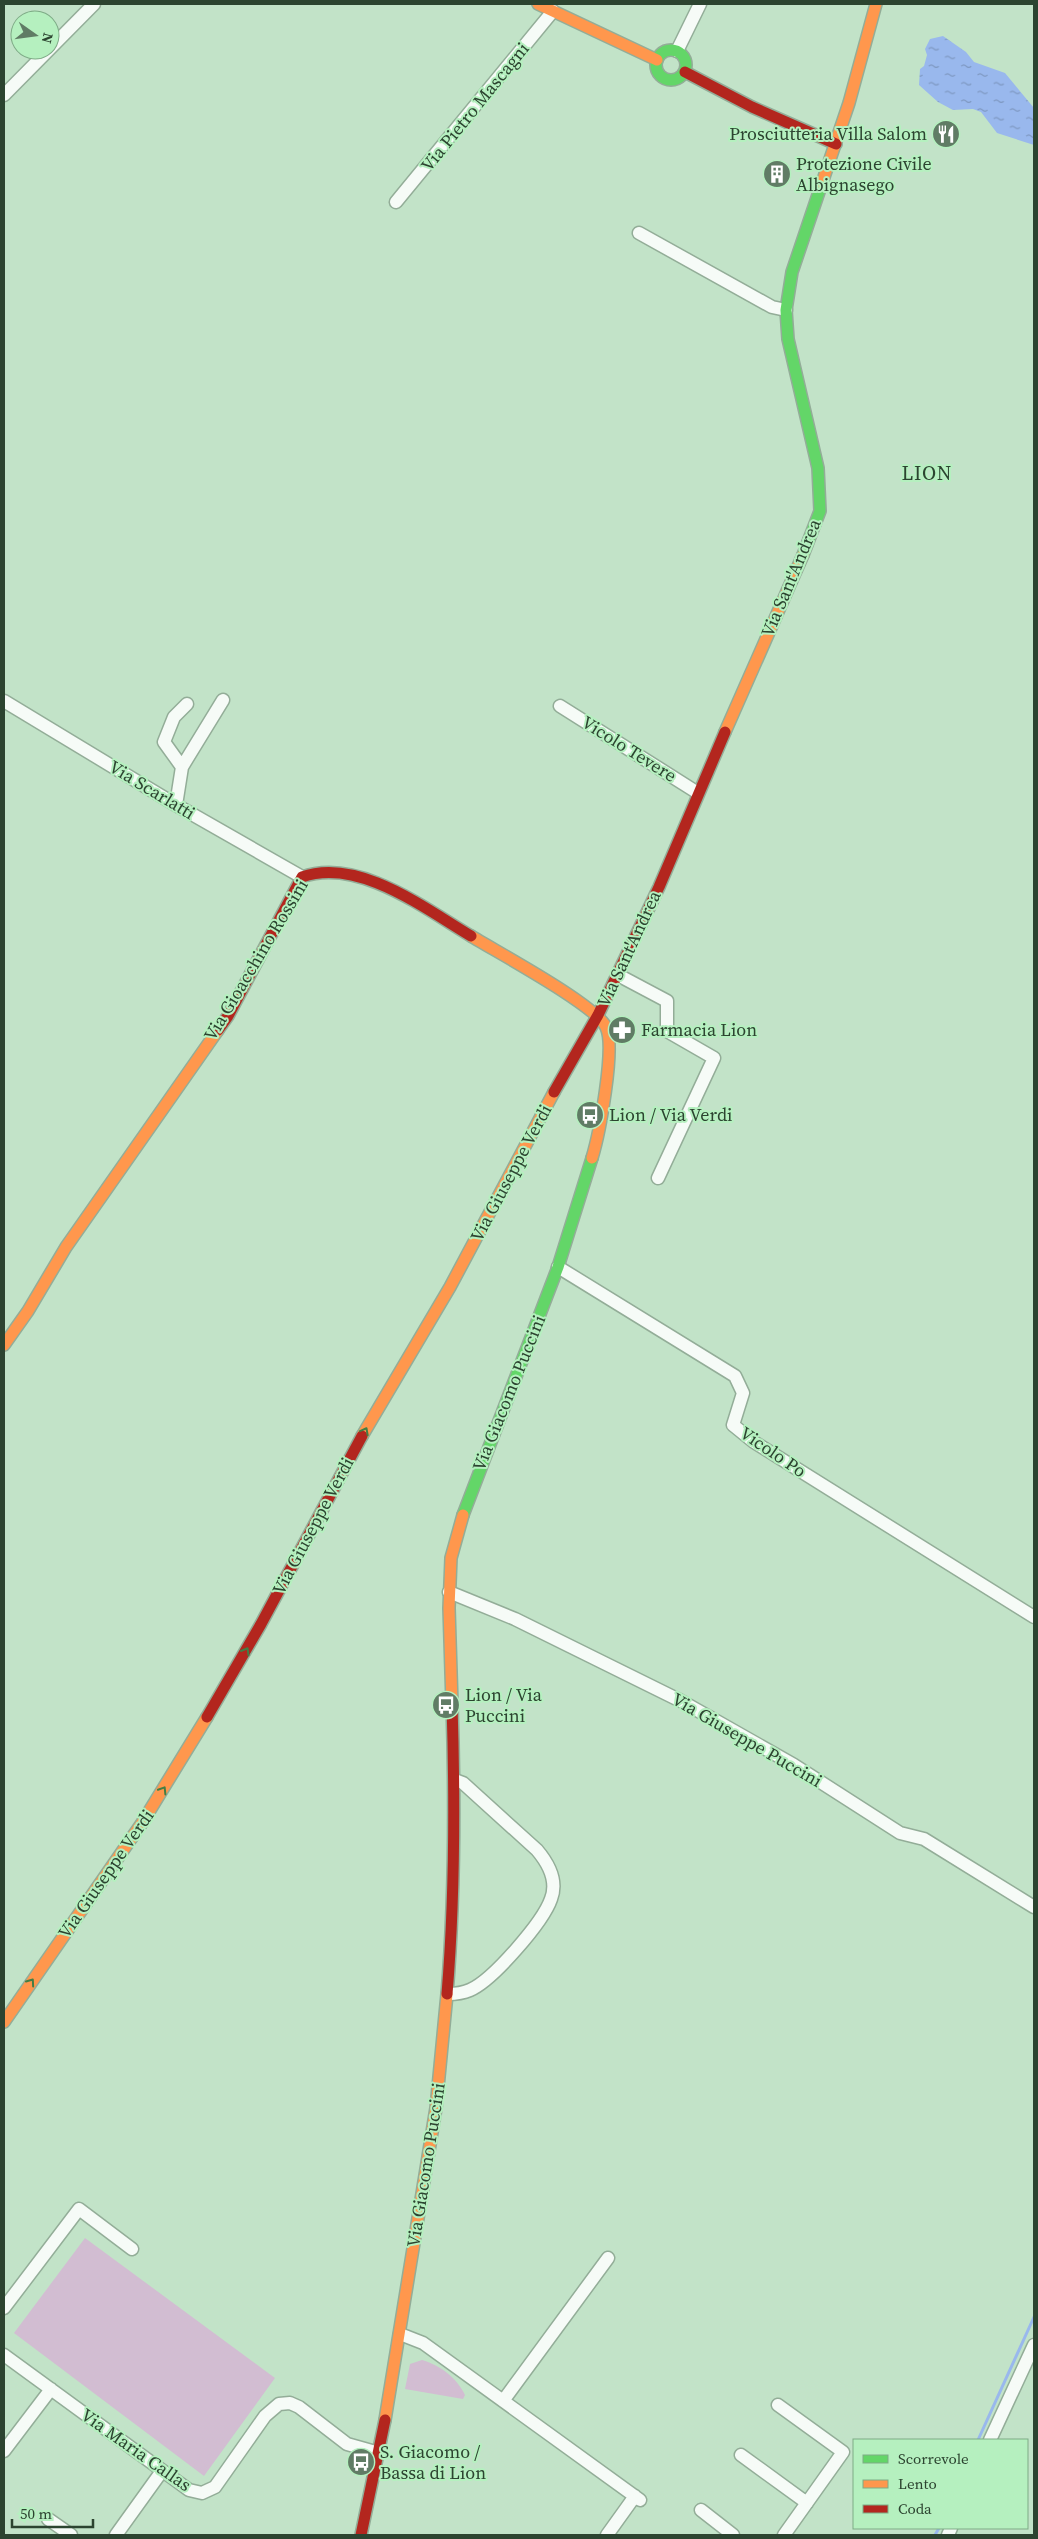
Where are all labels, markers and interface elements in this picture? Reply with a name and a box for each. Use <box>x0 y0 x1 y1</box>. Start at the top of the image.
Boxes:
north arrow <box>10 10 60 60</box>
text: N <box>37 31 59 46</box>
street label: Via Pietro Mascagni <box>415 37 534 176</box>
restaurant icon: Prosciutteria Villa Salom <box>931 119 961 149</box>
place label: Prosciutteria Villa Salom <box>729 121 927 146</box>
place label: Protezione Civile Albignasego <box>796 151 932 197</box>
building icon: Protezione Civile Albignasego <box>762 159 792 189</box>
district label: LION <box>902 459 952 487</box>
street label: Via Sant'Andrea <box>754 514 827 641</box>
street label: Vicolo Tevere <box>577 709 682 788</box>
street label: Via Scarlatti <box>105 754 200 825</box>
street label: Via Gioacchino Rossini <box>197 874 314 1045</box>
street label: Via Sant'Andrea <box>591 886 667 1011</box>
pharmacy icon: Farmacia Lion <box>607 1015 637 1045</box>
place label: Farmacia Lion <box>641 1017 757 1042</box>
street label: Via Giuseppe Verdi <box>464 1100 557 1246</box>
bus stop icon: Lion / Via Verdi <box>575 1100 605 1130</box>
place label: Lion / Via Verdi <box>609 1102 732 1127</box>
street label: Via Giacomo Puccini <box>466 1311 551 1475</box>
street label: Vicolo Po <box>735 1420 811 1483</box>
one-way arrow <box>358 1427 368 1436</box>
street label: Via Giuseppe Verdi <box>266 1453 359 1599</box>
one-way arrow <box>240 1647 250 1656</box>
place label: Lion / Via Puccini <box>465 1682 543 1728</box>
street label: Via Giuseppe Puccini <box>668 1686 827 1793</box>
bus stop icon: Lion / Via Puccini <box>431 1690 461 1720</box>
one-way arrow <box>156 1787 166 1796</box>
street label: Via Giuseppe Verdi <box>52 1804 159 1943</box>
one-way arrow <box>25 1978 34 1988</box>
street label: Via Giacomo Puccini <box>400 2081 451 2249</box>
street label: Via Maria Callas <box>76 2402 197 2497</box>
place label: S. Giacomo / Bassa di Lion <box>380 2439 486 2485</box>
legend <box>853 2439 1028 2529</box>
bus stop icon: S. Giacomo / Bassa di Lion <box>346 2447 376 2477</box>
text: Scorrevole <box>898 2448 969 2469</box>
text: Lento <box>898 2473 937 2494</box>
scale bar <box>12 2496 94 2528</box>
text: Coda <box>898 2498 932 2519</box>
text: 50 m <box>20 2503 52 2524</box>

